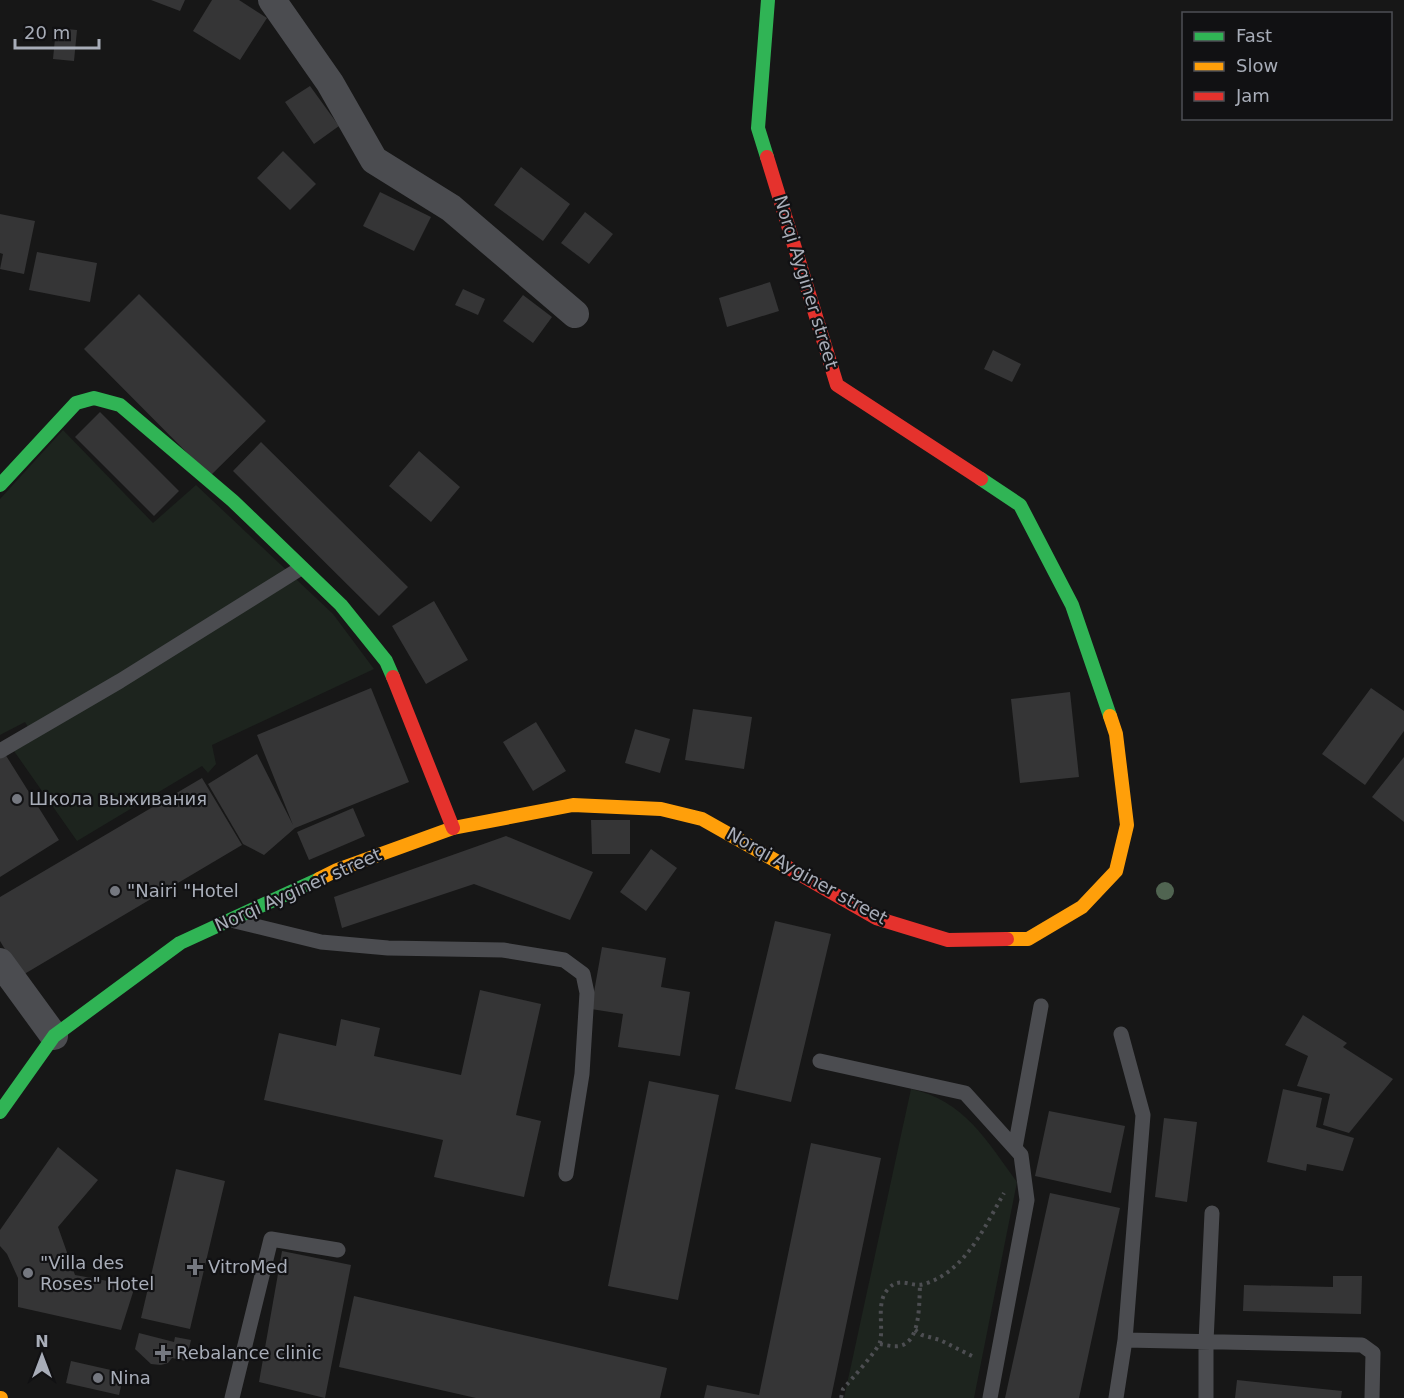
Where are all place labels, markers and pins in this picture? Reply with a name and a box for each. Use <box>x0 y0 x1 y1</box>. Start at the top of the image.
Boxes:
place label: Школа выживания <box>29 788 207 809</box>
marker: Школа выживания <box>10 792 24 806</box>
place label: "Nairi "Hotel <box>127 880 239 901</box>
marker: "Nairi "Hotel <box>108 884 122 898</box>
place label: "Villa des Roses" Hotel <box>40 1252 154 1294</box>
place label: VitroMed <box>208 1256 288 1277</box>
marker: VitroMed <box>186 1258 204 1276</box>
marker: "Villa des Roses" Hotel <box>21 1266 35 1280</box>
place label: Rebalance clinic <box>176 1342 322 1363</box>
marker: Rebalance clinic <box>154 1344 172 1362</box>
place label: Nina <box>110 1367 151 1388</box>
marker: Nina <box>91 1371 105 1385</box>

